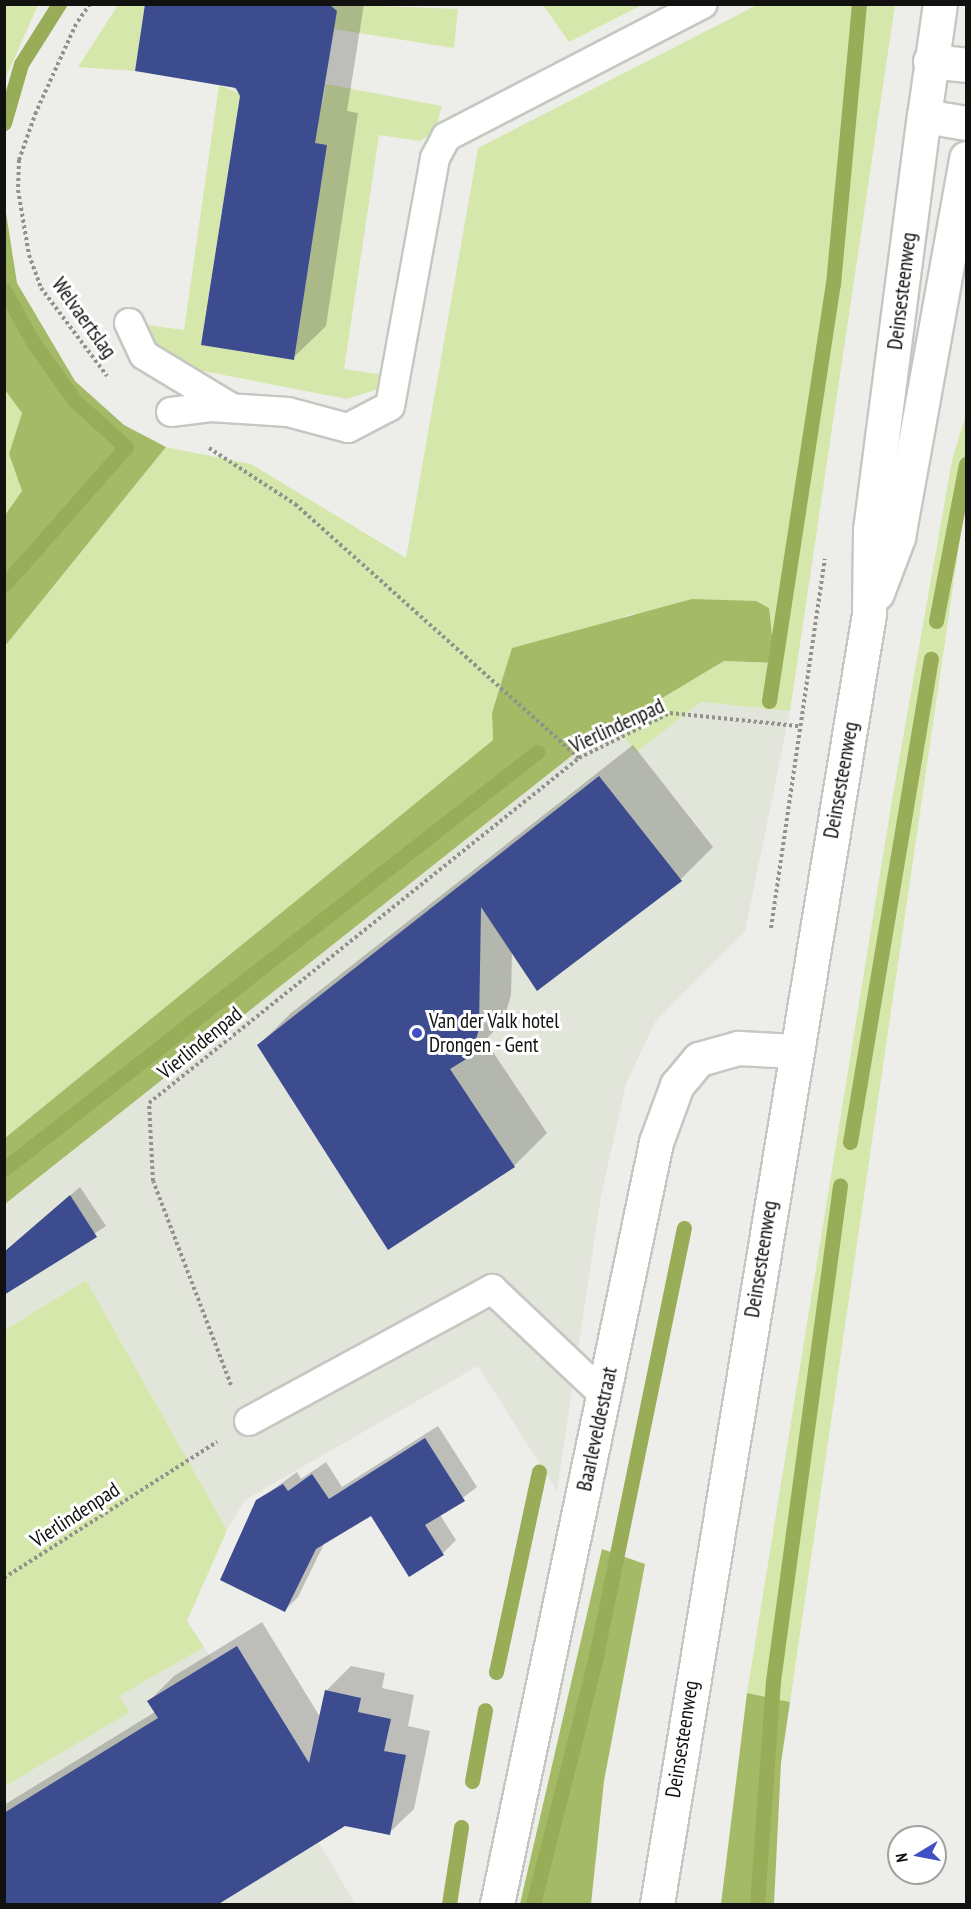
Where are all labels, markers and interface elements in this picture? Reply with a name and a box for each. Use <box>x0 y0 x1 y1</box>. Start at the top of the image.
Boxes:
street label: Deinsesteenweg <box>882 231 922 351</box>
street label: Welvaertslag <box>46 273 122 363</box>
street label: Vierlindenpad <box>566 693 668 759</box>
street label: Deinsesteenweg <box>818 720 864 840</box>
street label: Vierlindenpad <box>153 1001 247 1085</box>
place label: Van der Valk hotel Drongen - Gent <box>429 1008 560 1058</box>
marker: Van der Valk hotel Drongen - Gent <box>410 1026 424 1040</box>
street label: Deinsesteenweg <box>739 1199 783 1319</box>
street label: Baarleveldestraat <box>572 1365 622 1493</box>
street label: Vierlindenpad <box>26 1477 124 1553</box>
street label: Deinsesteenweg <box>660 1679 704 1799</box>
north arrow <box>887 1825 947 1885</box>
text: N <box>891 1852 912 1864</box>

